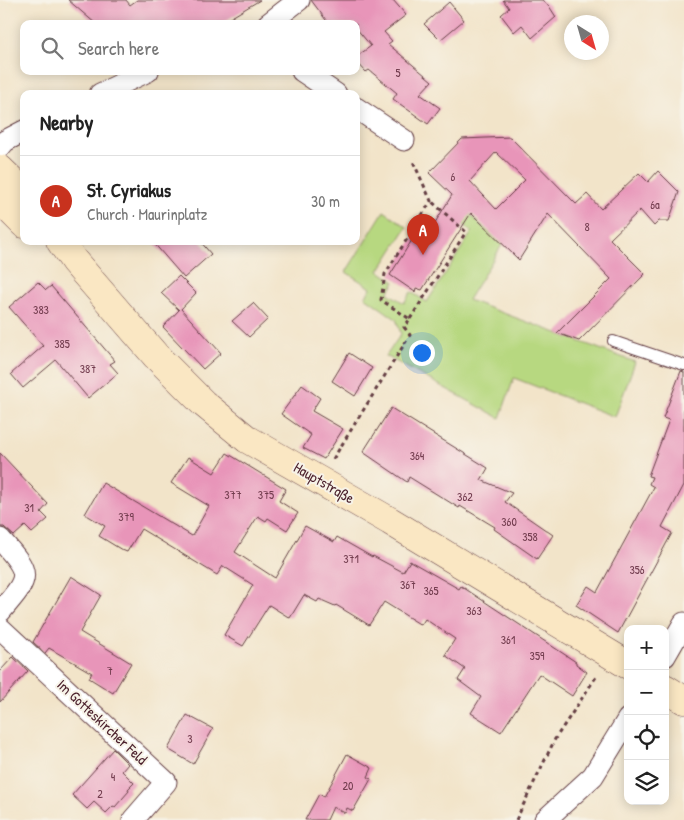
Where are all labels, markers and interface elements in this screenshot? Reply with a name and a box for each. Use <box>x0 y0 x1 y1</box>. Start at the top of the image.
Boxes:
north arrow <box>564 15 609 60</box>
search box <box>20 20 360 75</box>
icon: search <box>38 34 66 62</box>
text: Search here <box>78 35 159 61</box>
house number: 5 <box>395 64 401 81</box>
text: Nearby <box>40 108 93 137</box>
house number: 6 <box>451 168 456 185</box>
text: St. Cyriakus <box>87 177 171 203</box>
text: A <box>52 190 60 212</box>
text: 30 m <box>311 190 340 212</box>
house number: 6a <box>650 196 660 213</box>
text: Church · Maurinplatz <box>87 203 207 225</box>
pin: A <box>407 214 439 255</box>
house number: 8 <box>584 218 590 235</box>
house number: 383 <box>33 301 49 318</box>
house number: 385 <box>54 335 70 352</box>
your location <box>409 340 435 366</box>
house number: 387 <box>80 360 96 377</box>
house number: 364 <box>410 447 425 464</box>
street label: Hauptstraße <box>290 457 359 508</box>
house number: 377 <box>224 486 242 503</box>
house number: 375 <box>258 486 274 503</box>
house number: 362 <box>457 488 473 505</box>
house number: 31 <box>24 499 34 516</box>
house number: 379 <box>118 508 134 525</box>
house number: 360 <box>501 513 517 530</box>
house number: 358 <box>522 528 538 545</box>
house number: 371 <box>343 550 359 567</box>
house number: 356 <box>629 561 645 578</box>
house number: 367 <box>400 576 416 593</box>
house number: 365 <box>423 582 439 599</box>
house number: 363 <box>466 602 482 619</box>
map controls <box>624 625 669 805</box>
button: + <box>624 625 669 670</box>
house number: 361 <box>501 631 515 648</box>
house number: 359 <box>530 647 545 664</box>
house number: 7 <box>107 662 113 679</box>
button: − <box>624 670 669 715</box>
street label: Im Gotteskircher Feld <box>53 674 152 769</box>
button: locate <box>624 715 669 760</box>
house number: 3 <box>187 730 193 747</box>
button: layers <box>624 760 669 805</box>
house number: 4 <box>111 768 116 785</box>
house number: 20 <box>343 777 354 794</box>
house number: 2 <box>97 785 103 802</box>

